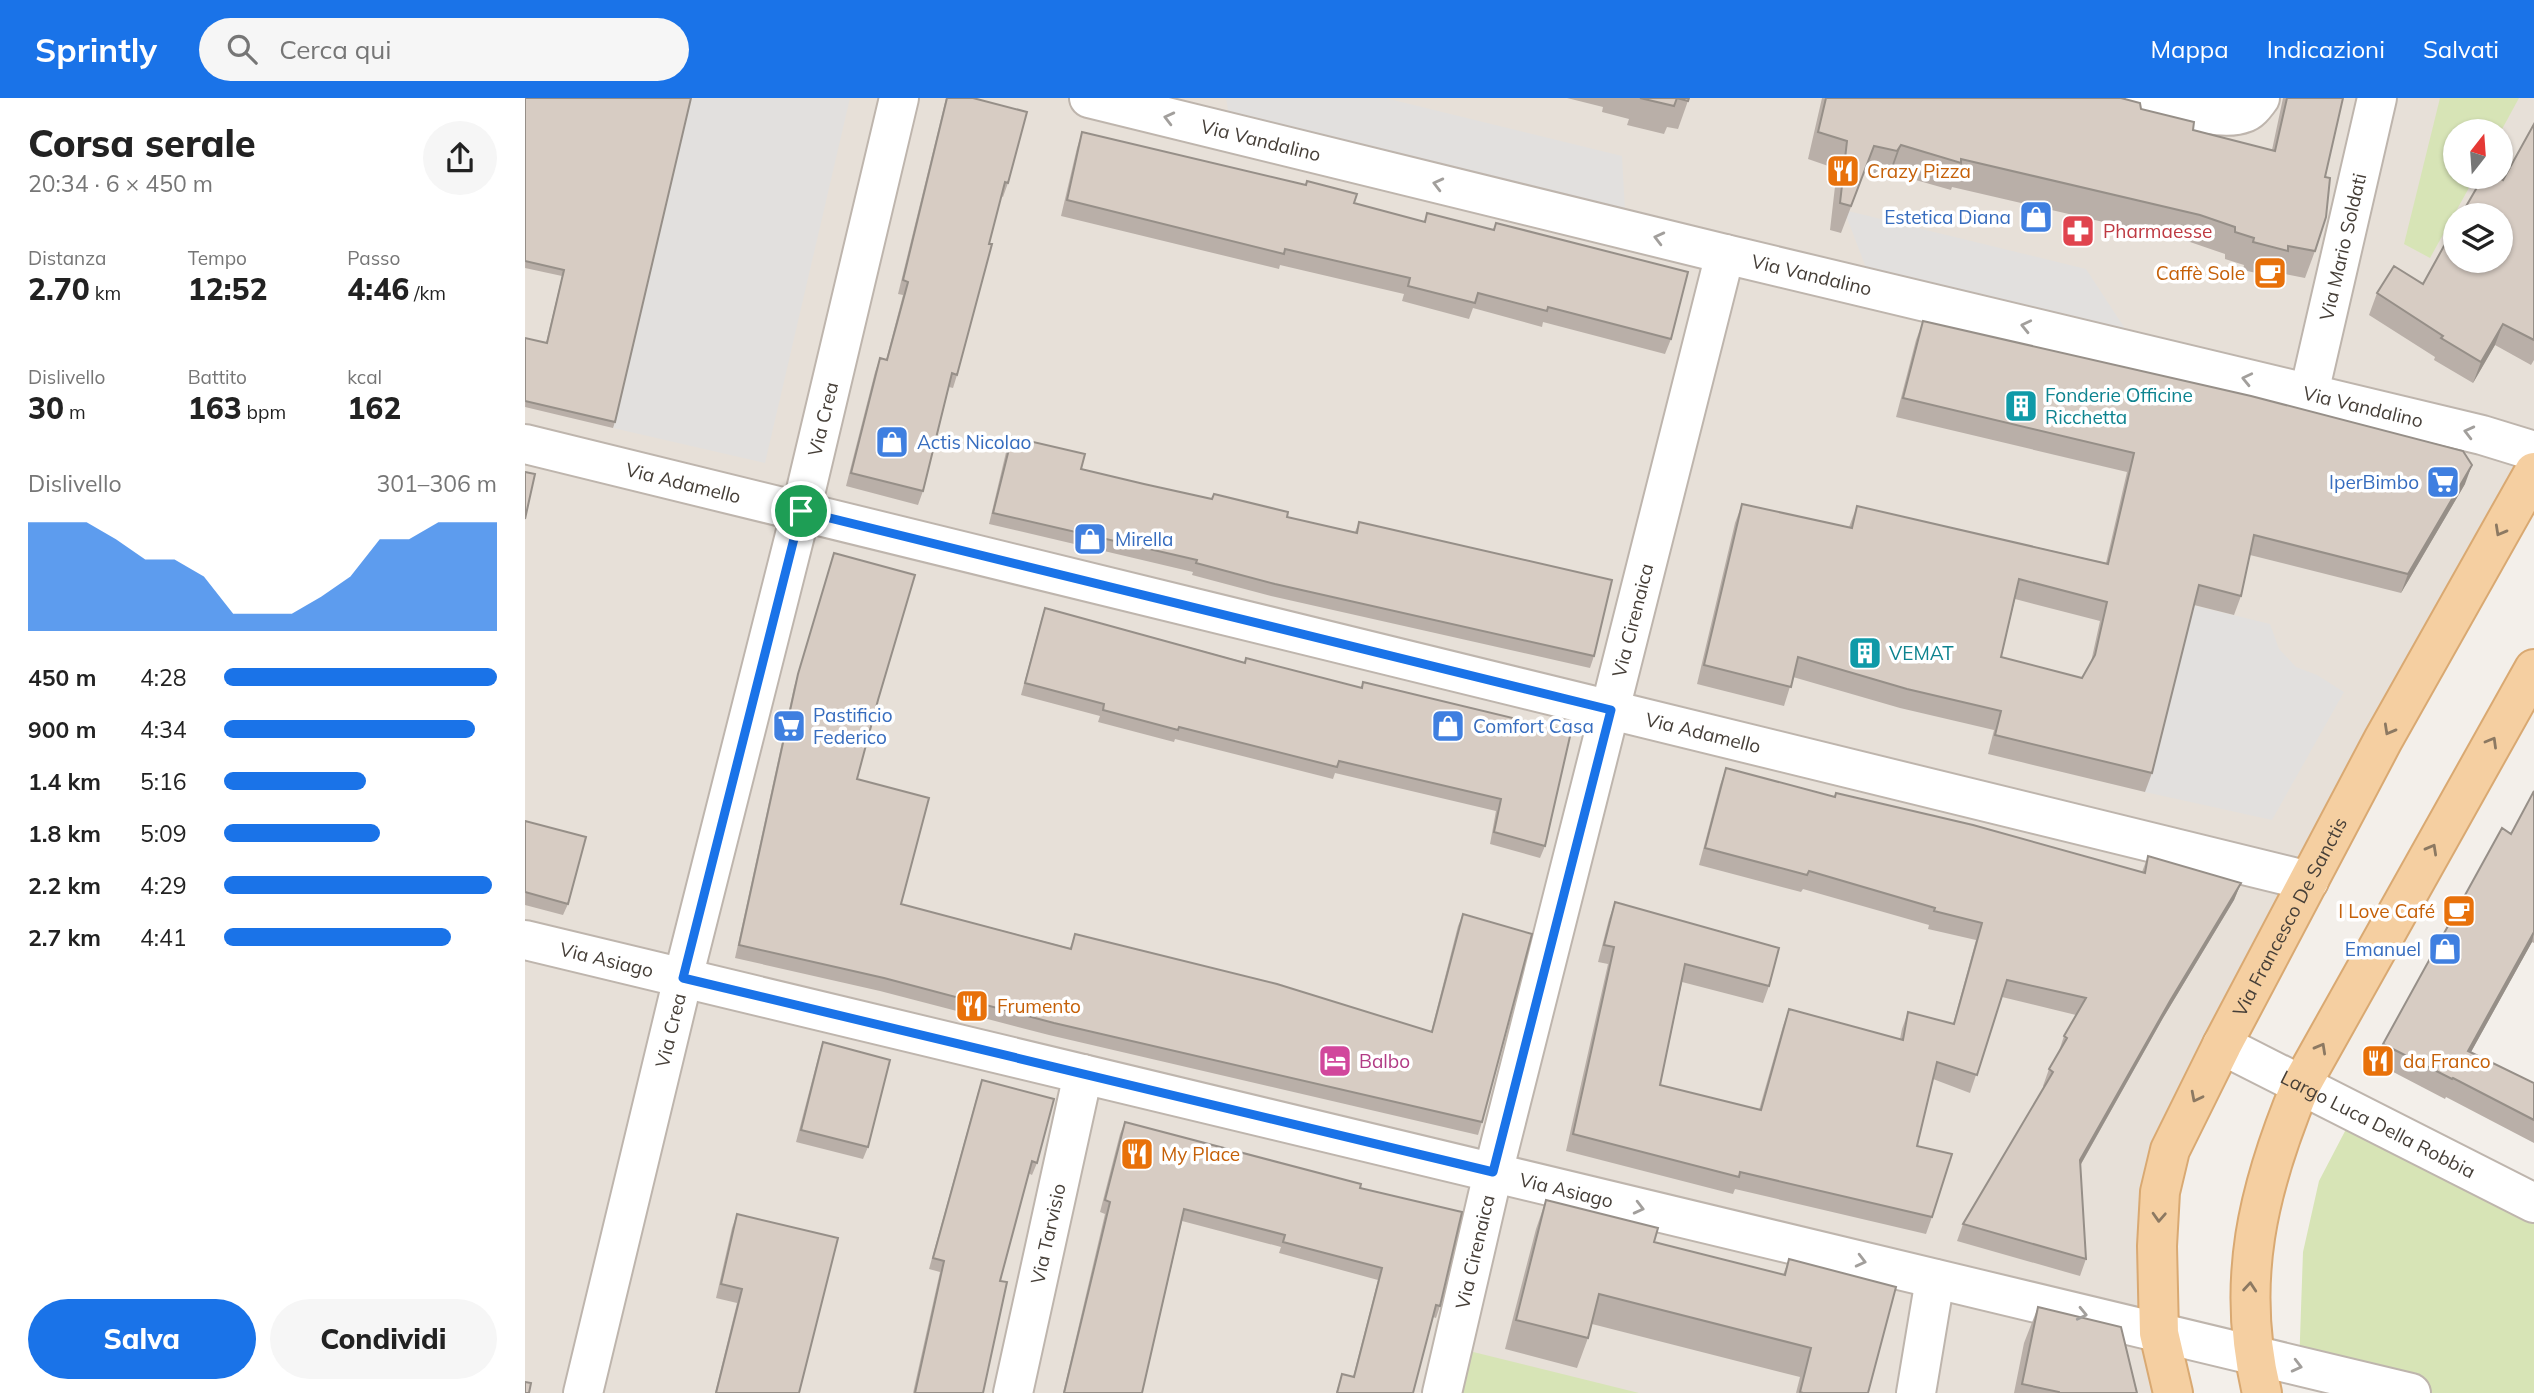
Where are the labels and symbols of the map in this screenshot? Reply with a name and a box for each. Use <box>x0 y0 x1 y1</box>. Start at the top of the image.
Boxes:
one-way arrow <box>1163 112 1175 126</box>
street label: Via Vandalino <box>1198 114 1323 166</box>
north arrow <box>2443 119 2513 189</box>
restaurant icon: Crazy Pizza <box>1824 152 1862 190</box>
place label: Crazy Pizza <box>1867 159 1971 183</box>
street label: Via Mario Soldati <box>2314 171 2371 323</box>
one-way arrow <box>1432 178 1444 192</box>
shop icon: Estetica Diana <box>2017 198 2055 236</box>
place label: Estetica Diana <box>1884 205 2011 229</box>
pharmacy icon: Pharmaesse <box>2059 212 2097 250</box>
place label: Pharmaesse <box>2103 219 2212 243</box>
one-way arrow <box>1653 232 1665 246</box>
street label: Via Vandalino <box>1749 249 1874 301</box>
cafe icon: Caffè Sole <box>2251 254 2289 292</box>
place label: Caffè Sole <box>2156 261 2245 285</box>
one-way arrow <box>2020 320 2032 334</box>
one-way arrow <box>2241 372 2253 387</box>
street label: Via Crea <box>802 380 843 459</box>
street label: Via Vandalino <box>2301 381 2426 433</box>
place label: Fonderie Officine Ricchetta <box>2045 383 2193 429</box>
building icon: Fonderie Officine Ricchetta <box>2002 387 2040 425</box>
shop icon: Actis Nicolao <box>873 423 911 461</box>
one-way arrow <box>2463 426 2475 440</box>
place label: Actis Nicolao <box>917 430 1031 454</box>
street label: Via Adamello <box>623 457 743 508</box>
supermarket icon: IperBimbo <box>2424 463 2462 501</box>
place label: IperBimbo <box>2329 470 2419 494</box>
pin <box>771 481 831 541</box>
shop icon: Mirella <box>1071 520 1109 558</box>
one-way arrow <box>2495 524 2508 537</box>
place label: Mirella <box>1115 527 1173 551</box>
street label: Via Cirenaica <box>1607 561 1658 680</box>
building icon: VEMAT <box>1846 634 1884 672</box>
place label: VEMAT <box>1889 641 1954 665</box>
place label: Pastificio Federico <box>813 703 893 749</box>
supermarket icon: Pastificio Federico <box>770 707 808 745</box>
shop icon: Comfort Casa <box>1429 707 1467 745</box>
street label: Via Adamello <box>1643 707 1763 758</box>
place label: Comfort Casa <box>1473 714 1594 738</box>
one-way arrow <box>2384 723 2397 735</box>
one-way arrow <box>2484 736 2497 749</box>
street label: Via Francesco De Sanctis <box>2227 813 2352 1021</box>
one-way arrow <box>2424 844 2437 857</box>
cafe icon: I Love Café <box>2440 892 2478 930</box>
place label: I Love Café <box>2338 899 2435 923</box>
shop icon: Emanuel <box>2426 930 2464 968</box>
street label: Via Asiago <box>557 937 656 982</box>
place label: Emanuel <box>2345 937 2421 961</box>
restaurant icon: Frumento <box>953 987 991 1025</box>
street label: Via Crea <box>650 991 691 1070</box>
place label: Frumento <box>997 994 1081 1018</box>
hotel icon: Balbo <box>1316 1042 1354 1080</box>
restaurant icon: da Franco <box>2359 1042 2397 1080</box>
one-way arrow <box>2313 1043 2326 1055</box>
place label: Balbo <box>1359 1049 1410 1073</box>
place label: da Franco <box>2403 1049 2491 1073</box>
street label: Largo Luca Della Robbia <box>2277 1065 2480 1183</box>
one-way arrow <box>2191 1090 2205 1102</box>
restaurant icon: My Place <box>1118 1135 1156 1173</box>
place label: My Place <box>1161 1142 1240 1166</box>
street label: Via Asiago <box>1517 1167 1616 1213</box>
street label: Via Tarvisio <box>1025 1181 1071 1286</box>
street label: Via Cirenaica <box>1450 1192 1500 1311</box>
one-way arrow <box>1633 1200 1645 1214</box>
one-way arrow <box>2152 1211 2167 1222</box>
one-way arrow <box>1855 1253 1867 1267</box>
one-way arrow <box>2242 1281 2257 1292</box>
one-way arrow <box>2076 1306 2088 1321</box>
one-way arrow <box>2291 1358 2303 1372</box>

